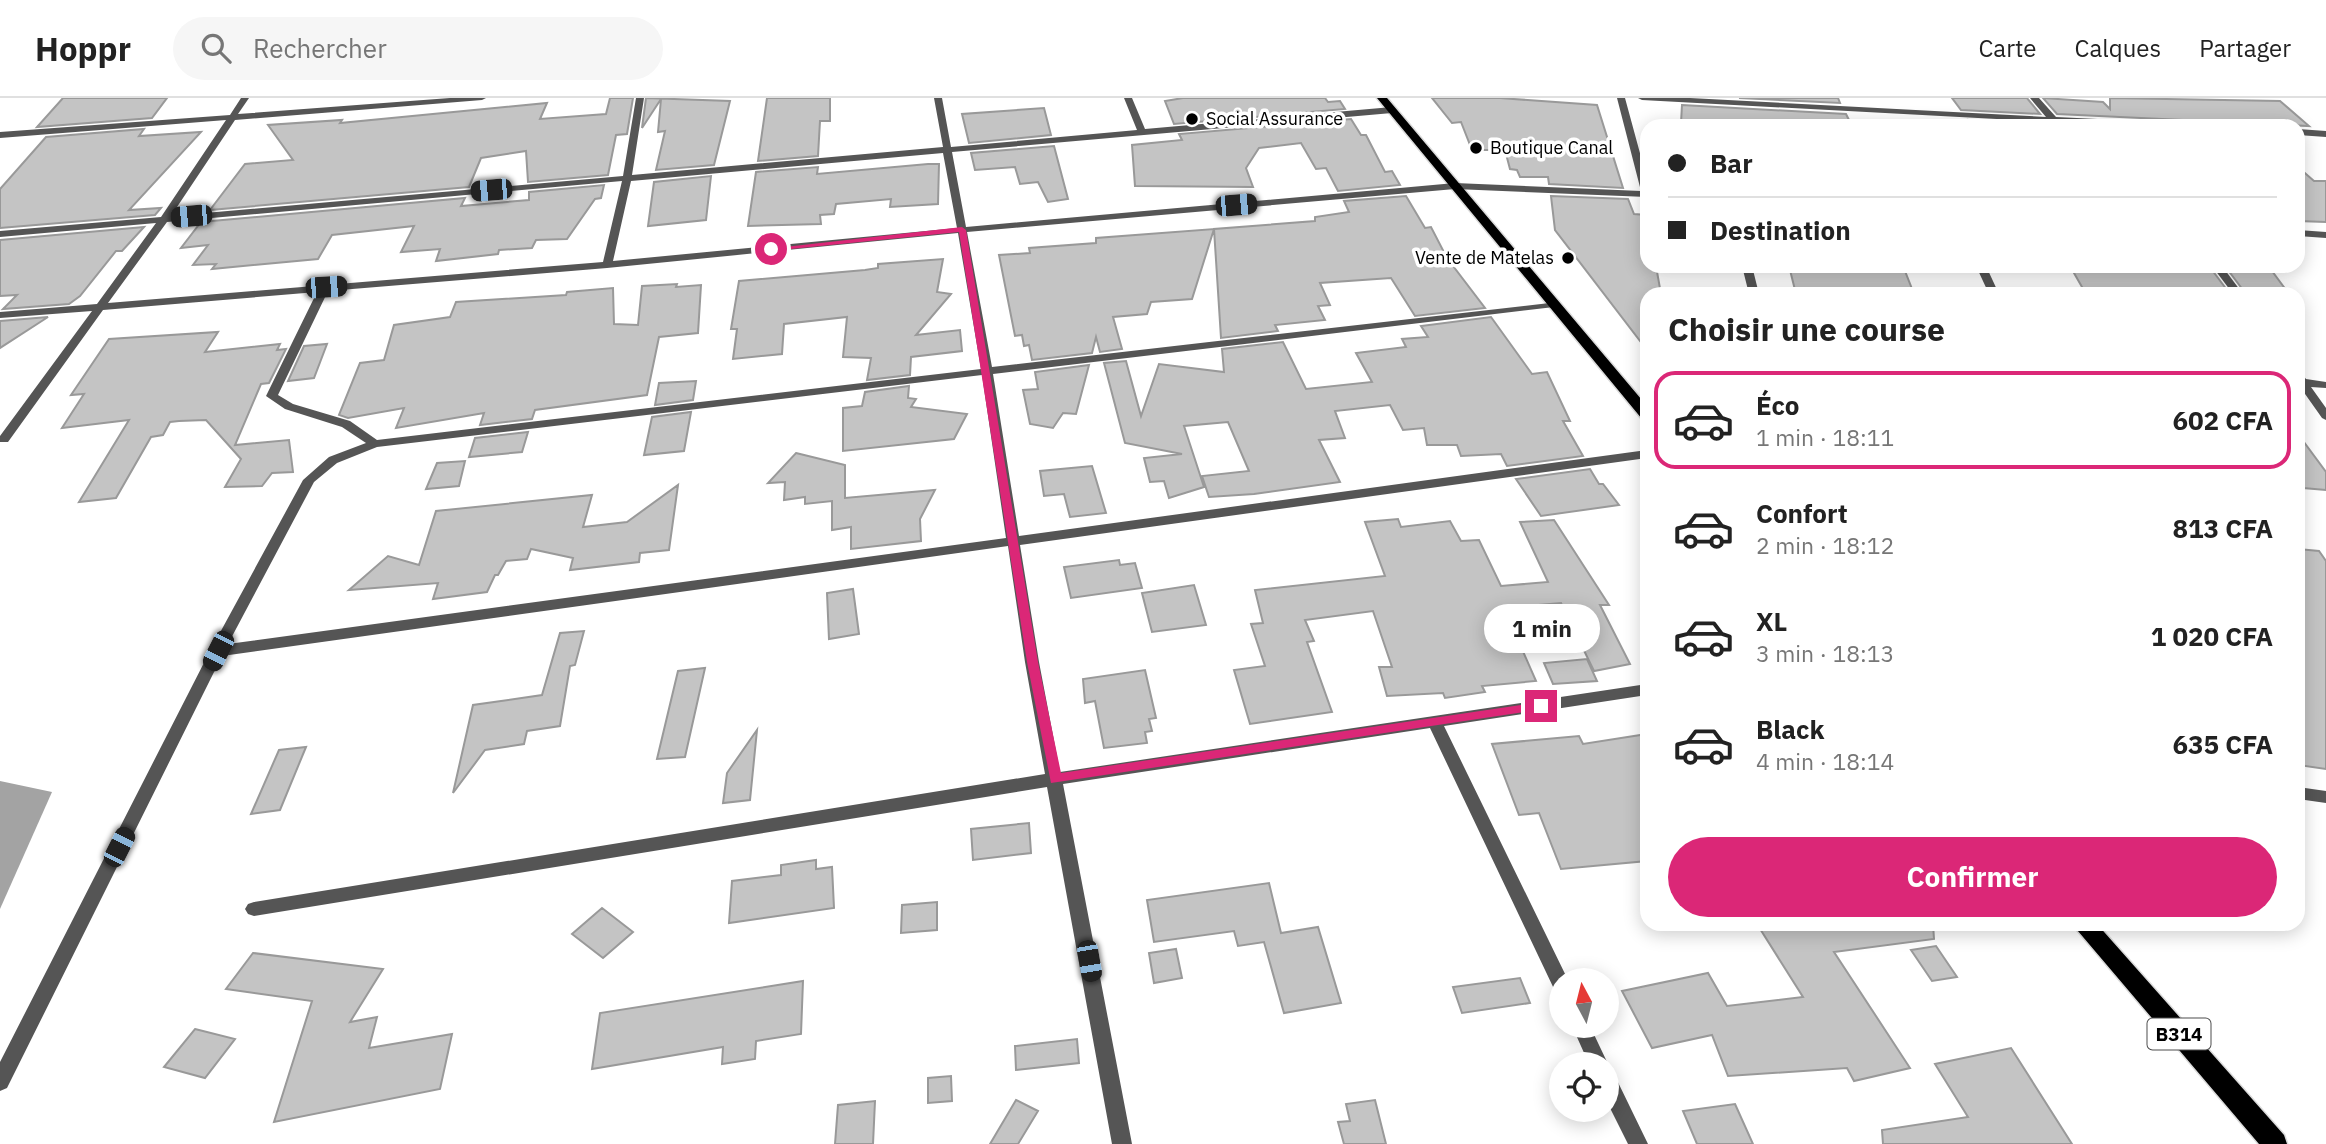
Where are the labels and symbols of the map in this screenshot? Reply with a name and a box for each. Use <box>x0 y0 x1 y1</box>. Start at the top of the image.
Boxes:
place label: Social Assurance <box>1206 107 1343 130</box>
marker: Social Assurance <box>1184 111 1200 127</box>
place label: Boutique Canal <box>1490 136 1613 159</box>
marker: Boutique Canal <box>1468 140 1484 156</box>
car <box>470 178 513 202</box>
car <box>1215 193 1258 217</box>
car <box>170 204 213 228</box>
route start <box>755 233 787 265</box>
place label: Vente de Matelas <box>1415 246 1554 269</box>
marker: Vente de Matelas <box>1560 250 1576 266</box>
car <box>305 275 348 299</box>
callout: 1 min <box>1483 604 1599 654</box>
car <box>200 628 237 674</box>
route end <box>1525 690 1557 722</box>
car <box>101 824 138 870</box>
car <box>1076 938 1103 984</box>
north arrow <box>1549 968 1619 1038</box>
road number: B314 <box>2148 1018 2210 1050</box>

